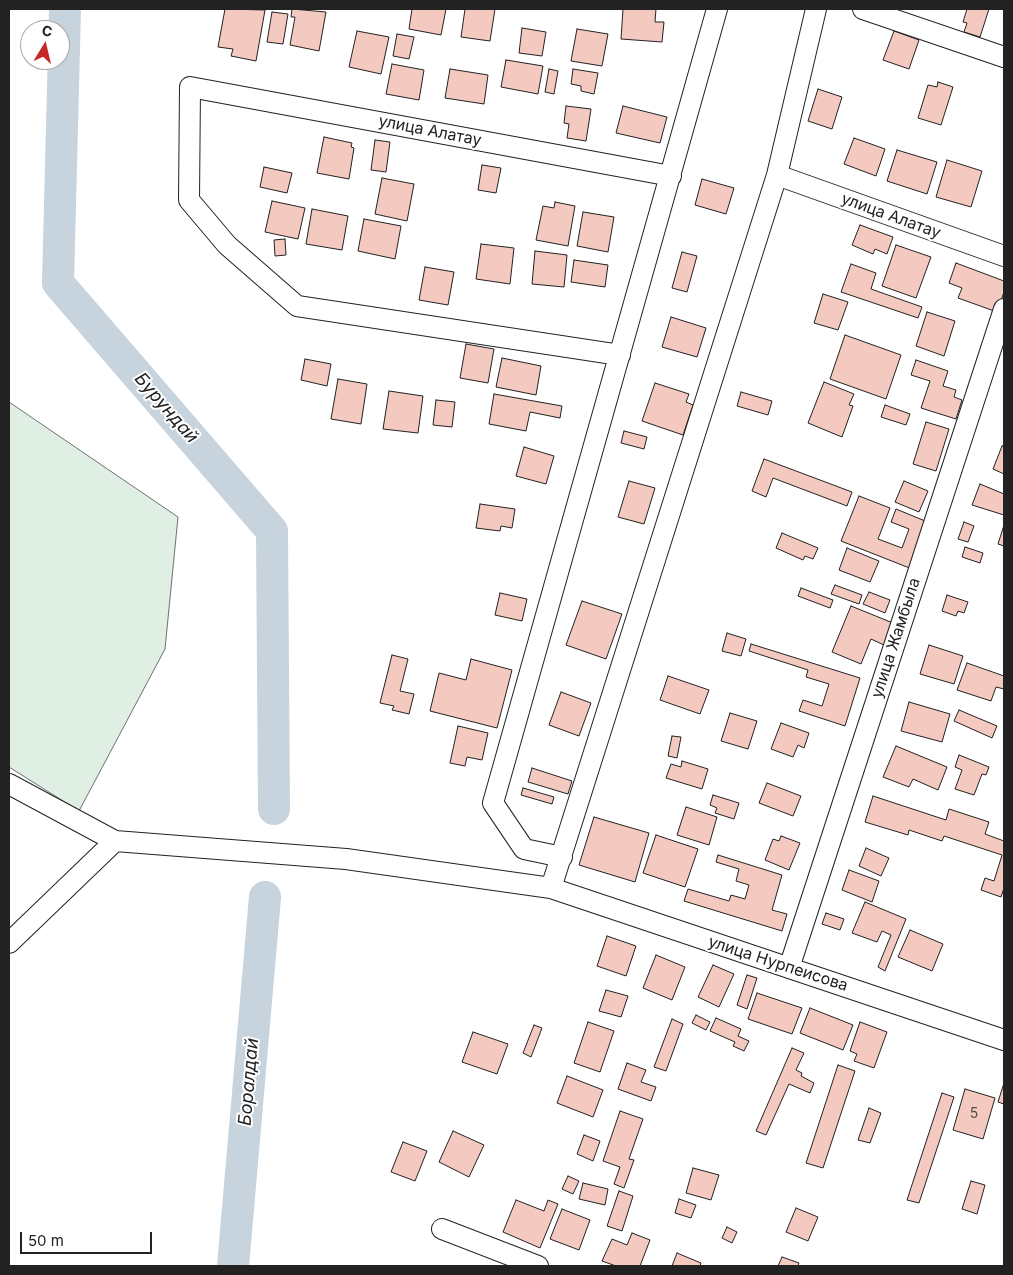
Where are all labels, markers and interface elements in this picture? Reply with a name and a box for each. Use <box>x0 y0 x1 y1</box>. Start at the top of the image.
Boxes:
north arrow <box>20 20 70 70</box>
text: С <box>41 21 54 40</box>
street label: улица Алатау <box>377 112 483 150</box>
street label: улица Алатау <box>839 189 943 243</box>
water label: Бурундай <box>130 368 202 448</box>
street label: улица Жамбыла <box>868 576 924 700</box>
street label: улица Нурпеисова <box>706 932 850 996</box>
water label: Боралдай <box>234 1037 264 1127</box>
house number: 5 <box>970 1106 978 1122</box>
scale bar <box>22 1222 155 1254</box>
text: 50 m <box>28 1231 64 1250</box>

